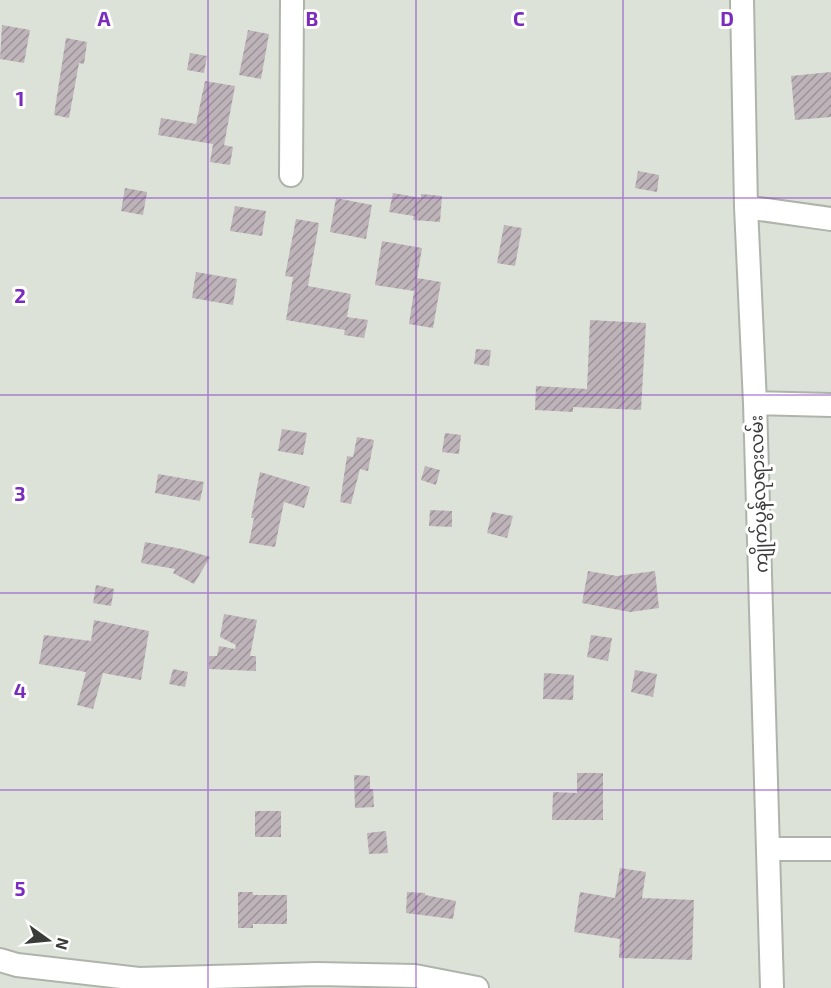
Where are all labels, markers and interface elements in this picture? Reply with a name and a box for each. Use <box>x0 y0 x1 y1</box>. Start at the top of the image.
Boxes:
text: A <box>97 6 111 30</box>
text: B <box>306 6 318 30</box>
text: C <box>513 6 525 30</box>
text: D <box>720 6 734 30</box>
text: 1 <box>16 86 24 110</box>
text: 2 <box>14 283 26 307</box>
street label: ကျိုက်ပွန်လုရားလမ်း <box>742 415 777 573</box>
text: 3 <box>14 481 26 505</box>
text: 4 <box>14 678 27 702</box>
text: 5 <box>14 876 26 900</box>
north arrow <box>18 910 78 970</box>
text: N <box>52 936 74 952</box>

